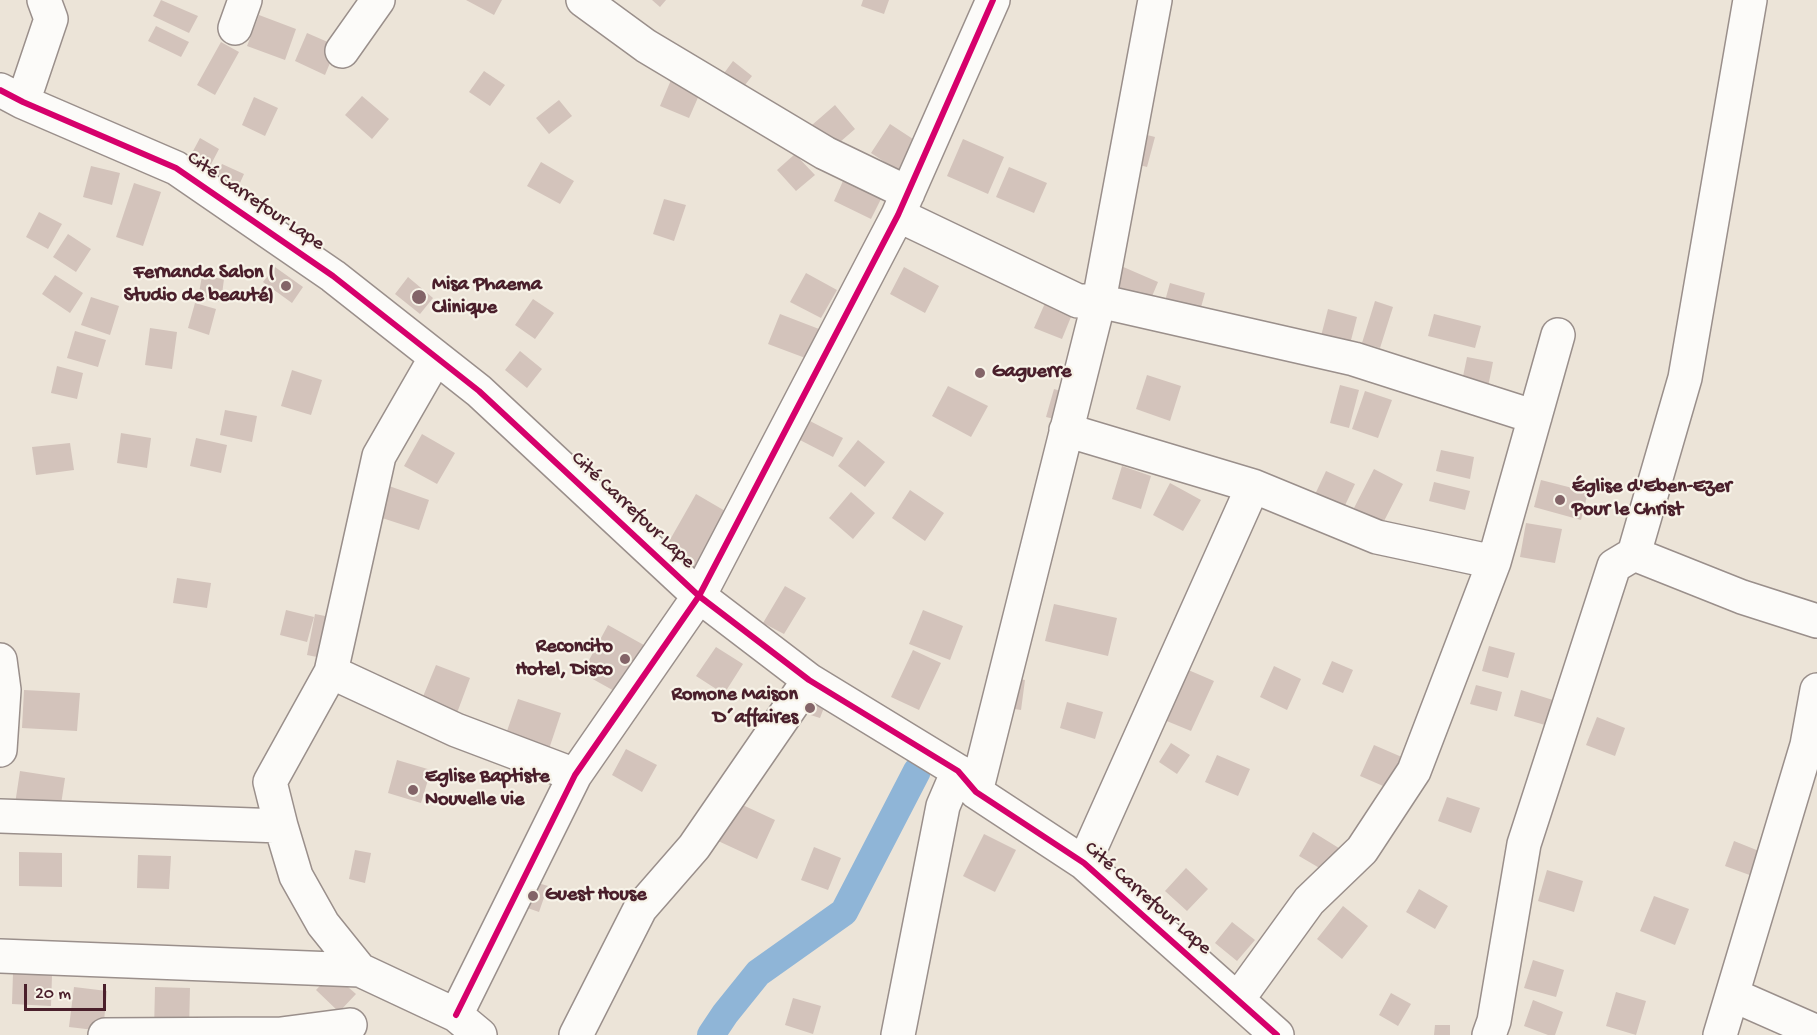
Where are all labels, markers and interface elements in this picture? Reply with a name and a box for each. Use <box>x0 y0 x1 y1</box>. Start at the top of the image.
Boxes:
street label: Cité Carrefour Lape <box>182 147 328 257</box>
place label: Fernanda Salon ( Studio de beauté) <box>124 262 274 309</box>
place label: Misa Phaema Clinique <box>432 274 542 321</box>
marker: Fernanda Salon ( Studio de beauté) <box>279 279 293 293</box>
marker: Misa Phaema Clinique <box>410 288 428 306</box>
place label: Gaguerre <box>992 361 1071 385</box>
marker: Gaguerre <box>973 366 987 380</box>
street label: Cité Carrefour Lape <box>565 447 699 575</box>
place label: Église d'Eben-Ezer Pour le Christ <box>1572 476 1732 523</box>
marker: Église d'Eben-Ezer Pour le Christ <box>1553 493 1567 507</box>
place label: Reconcito Hotel, Disco <box>515 636 613 683</box>
marker: Reconcito Hotel, Disco <box>618 652 632 666</box>
place label: Romone Maison D´affaires <box>671 684 798 731</box>
marker: Romone Maison D´affaires <box>803 701 817 715</box>
place label: Eglise Baptiste Nouvelle vie <box>425 766 550 813</box>
marker: Eglise Baptiste Nouvelle vie <box>406 783 420 797</box>
street label: Cité Carrefour Lape <box>1078 837 1216 961</box>
place label: Guest House <box>545 884 646 908</box>
marker: Guest House <box>526 889 540 903</box>
scale bar <box>27 972 110 1010</box>
text: 20 m <box>35 984 71 1005</box>

